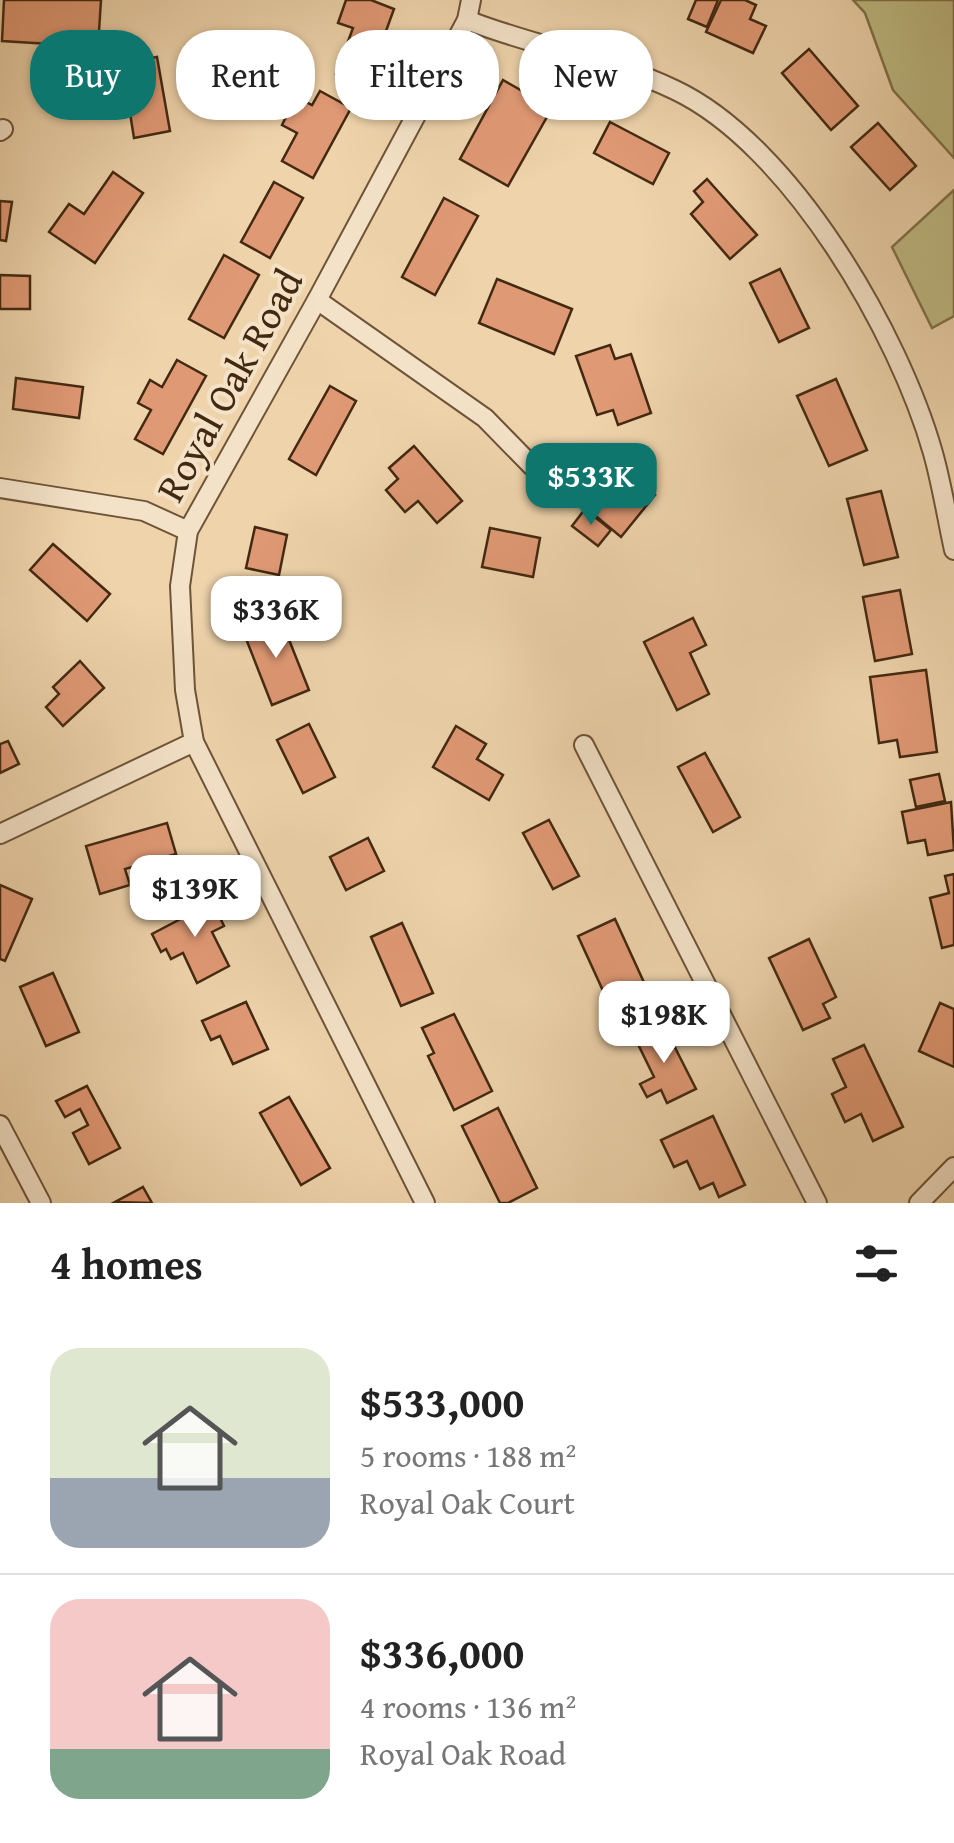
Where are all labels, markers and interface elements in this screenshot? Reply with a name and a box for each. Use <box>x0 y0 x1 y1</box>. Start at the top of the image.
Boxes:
chip: Buy <box>30 30 156 120</box>
chip: Rent <box>176 30 315 120</box>
chip: Filters <box>335 30 499 120</box>
chip: New <box>519 30 653 120</box>
street label: Royal Oak Road <box>140 257 317 512</box>
pin: $533K <box>521 443 661 528</box>
text: $533K <box>548 452 634 499</box>
pin: $336K <box>206 576 346 661</box>
text: $336K <box>233 585 319 632</box>
pin: $139K <box>125 855 265 940</box>
text: $139K <box>152 864 238 911</box>
pin: $198K <box>594 981 734 1066</box>
text: $198K <box>621 990 707 1037</box>
text: 4 homes <box>50 1233 203 1294</box>
icon: filters <box>849 1236 904 1291</box>
text: $533,000 <box>360 1371 524 1432</box>
icon: home <box>130 1388 250 1508</box>
text: 5 rooms · 188 m² <box>360 1432 576 1479</box>
text: Royal Oak Court <box>360 1479 575 1526</box>
text: $336,000 <box>360 1622 524 1683</box>
icon: home <box>130 1639 250 1759</box>
text: 4 rooms · 136 m² <box>360 1683 576 1730</box>
text: Royal Oak Road <box>360 1730 566 1777</box>

